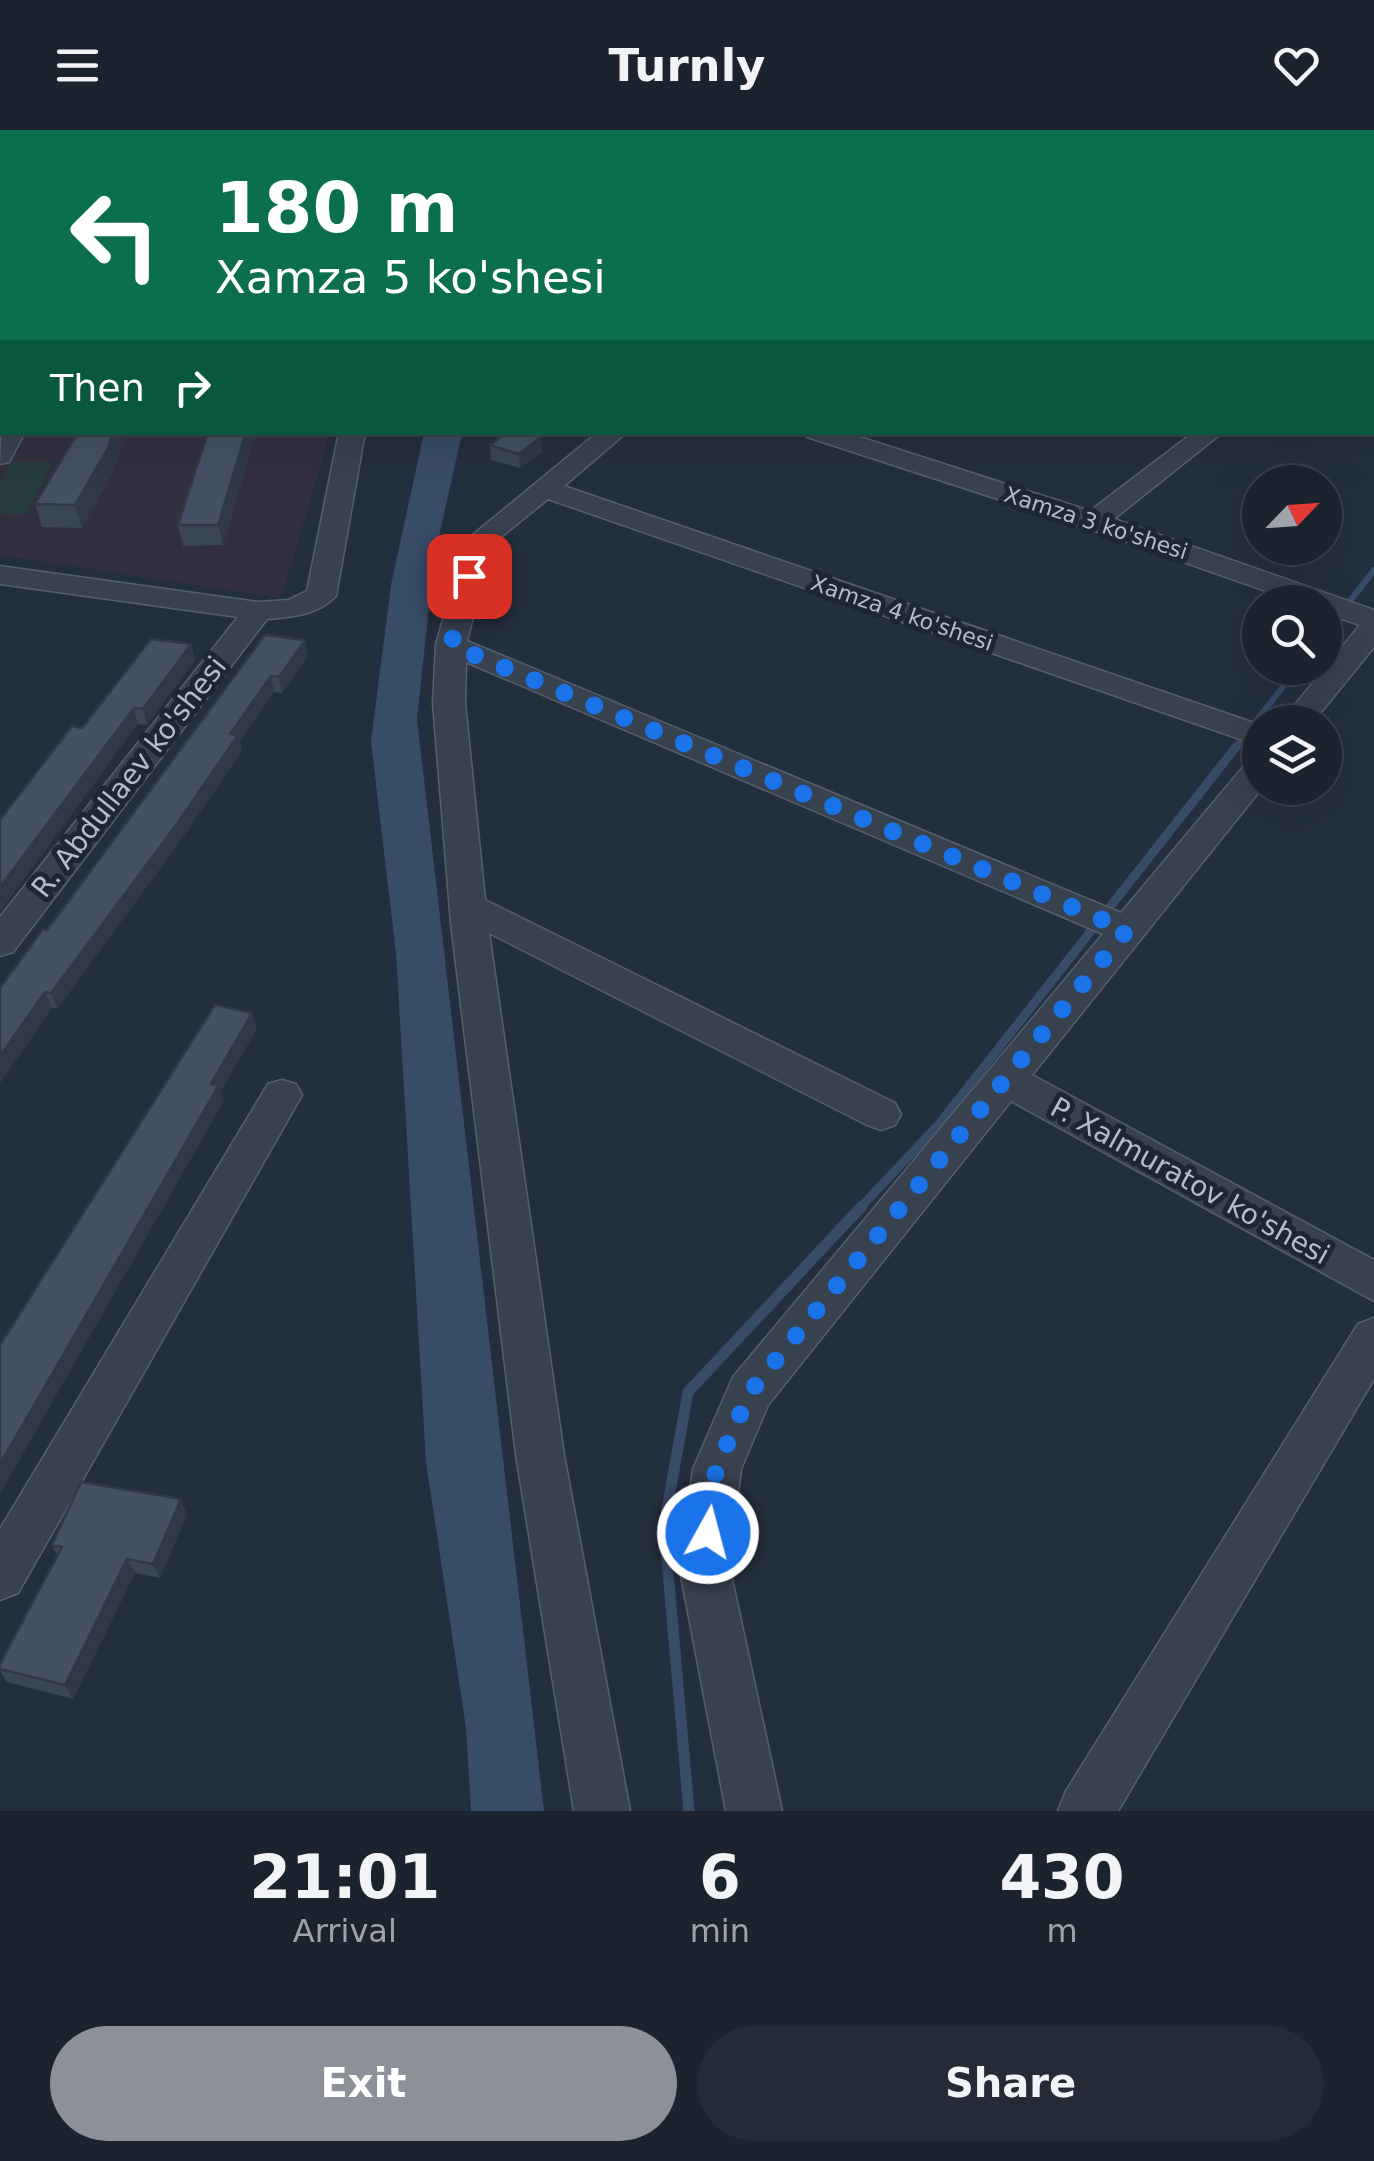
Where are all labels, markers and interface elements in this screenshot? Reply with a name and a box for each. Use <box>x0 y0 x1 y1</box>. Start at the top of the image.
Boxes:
icon: menu <box>50 38 105 93</box>
icon: heart <box>1269 38 1324 93</box>
text: Turnly <box>609 39 765 92</box>
text: 180 m <box>215 167 458 249</box>
icon: left <box>50 170 180 300</box>
text: Xamza 5 ko'shesi <box>215 251 606 304</box>
icon: right <box>165 360 220 415</box>
text: Then <box>50 366 145 410</box>
north arrow <box>1242 465 1342 565</box>
map controls <box>1242 465 1342 805</box>
street label: Xamza 3 ko'shesi <box>1001 482 1191 564</box>
pin <box>427 534 512 619</box>
icon: arrive <box>442 549 497 604</box>
street label: Xamza 4 ko'shesi <box>808 570 996 656</box>
button: search <box>1242 585 1342 685</box>
street label: R. Abdullaev ko'shesi <box>25 650 233 904</box>
button: layers <box>1242 705 1342 805</box>
street label: P. Xalmuratov ko'shesi <box>1045 1091 1335 1271</box>
position arrow <box>656 1481 760 1585</box>
text: 21:01 <box>249 1842 440 1912</box>
text: 6 <box>699 1842 741 1912</box>
text: 430 <box>999 1842 1125 1912</box>
text: Arrival <box>293 1912 397 1950</box>
text: min <box>690 1912 750 1950</box>
text: m <box>1046 1912 1078 1950</box>
button: Exit <box>50 2026 677 2141</box>
button: Share <box>697 2026 1324 2141</box>

